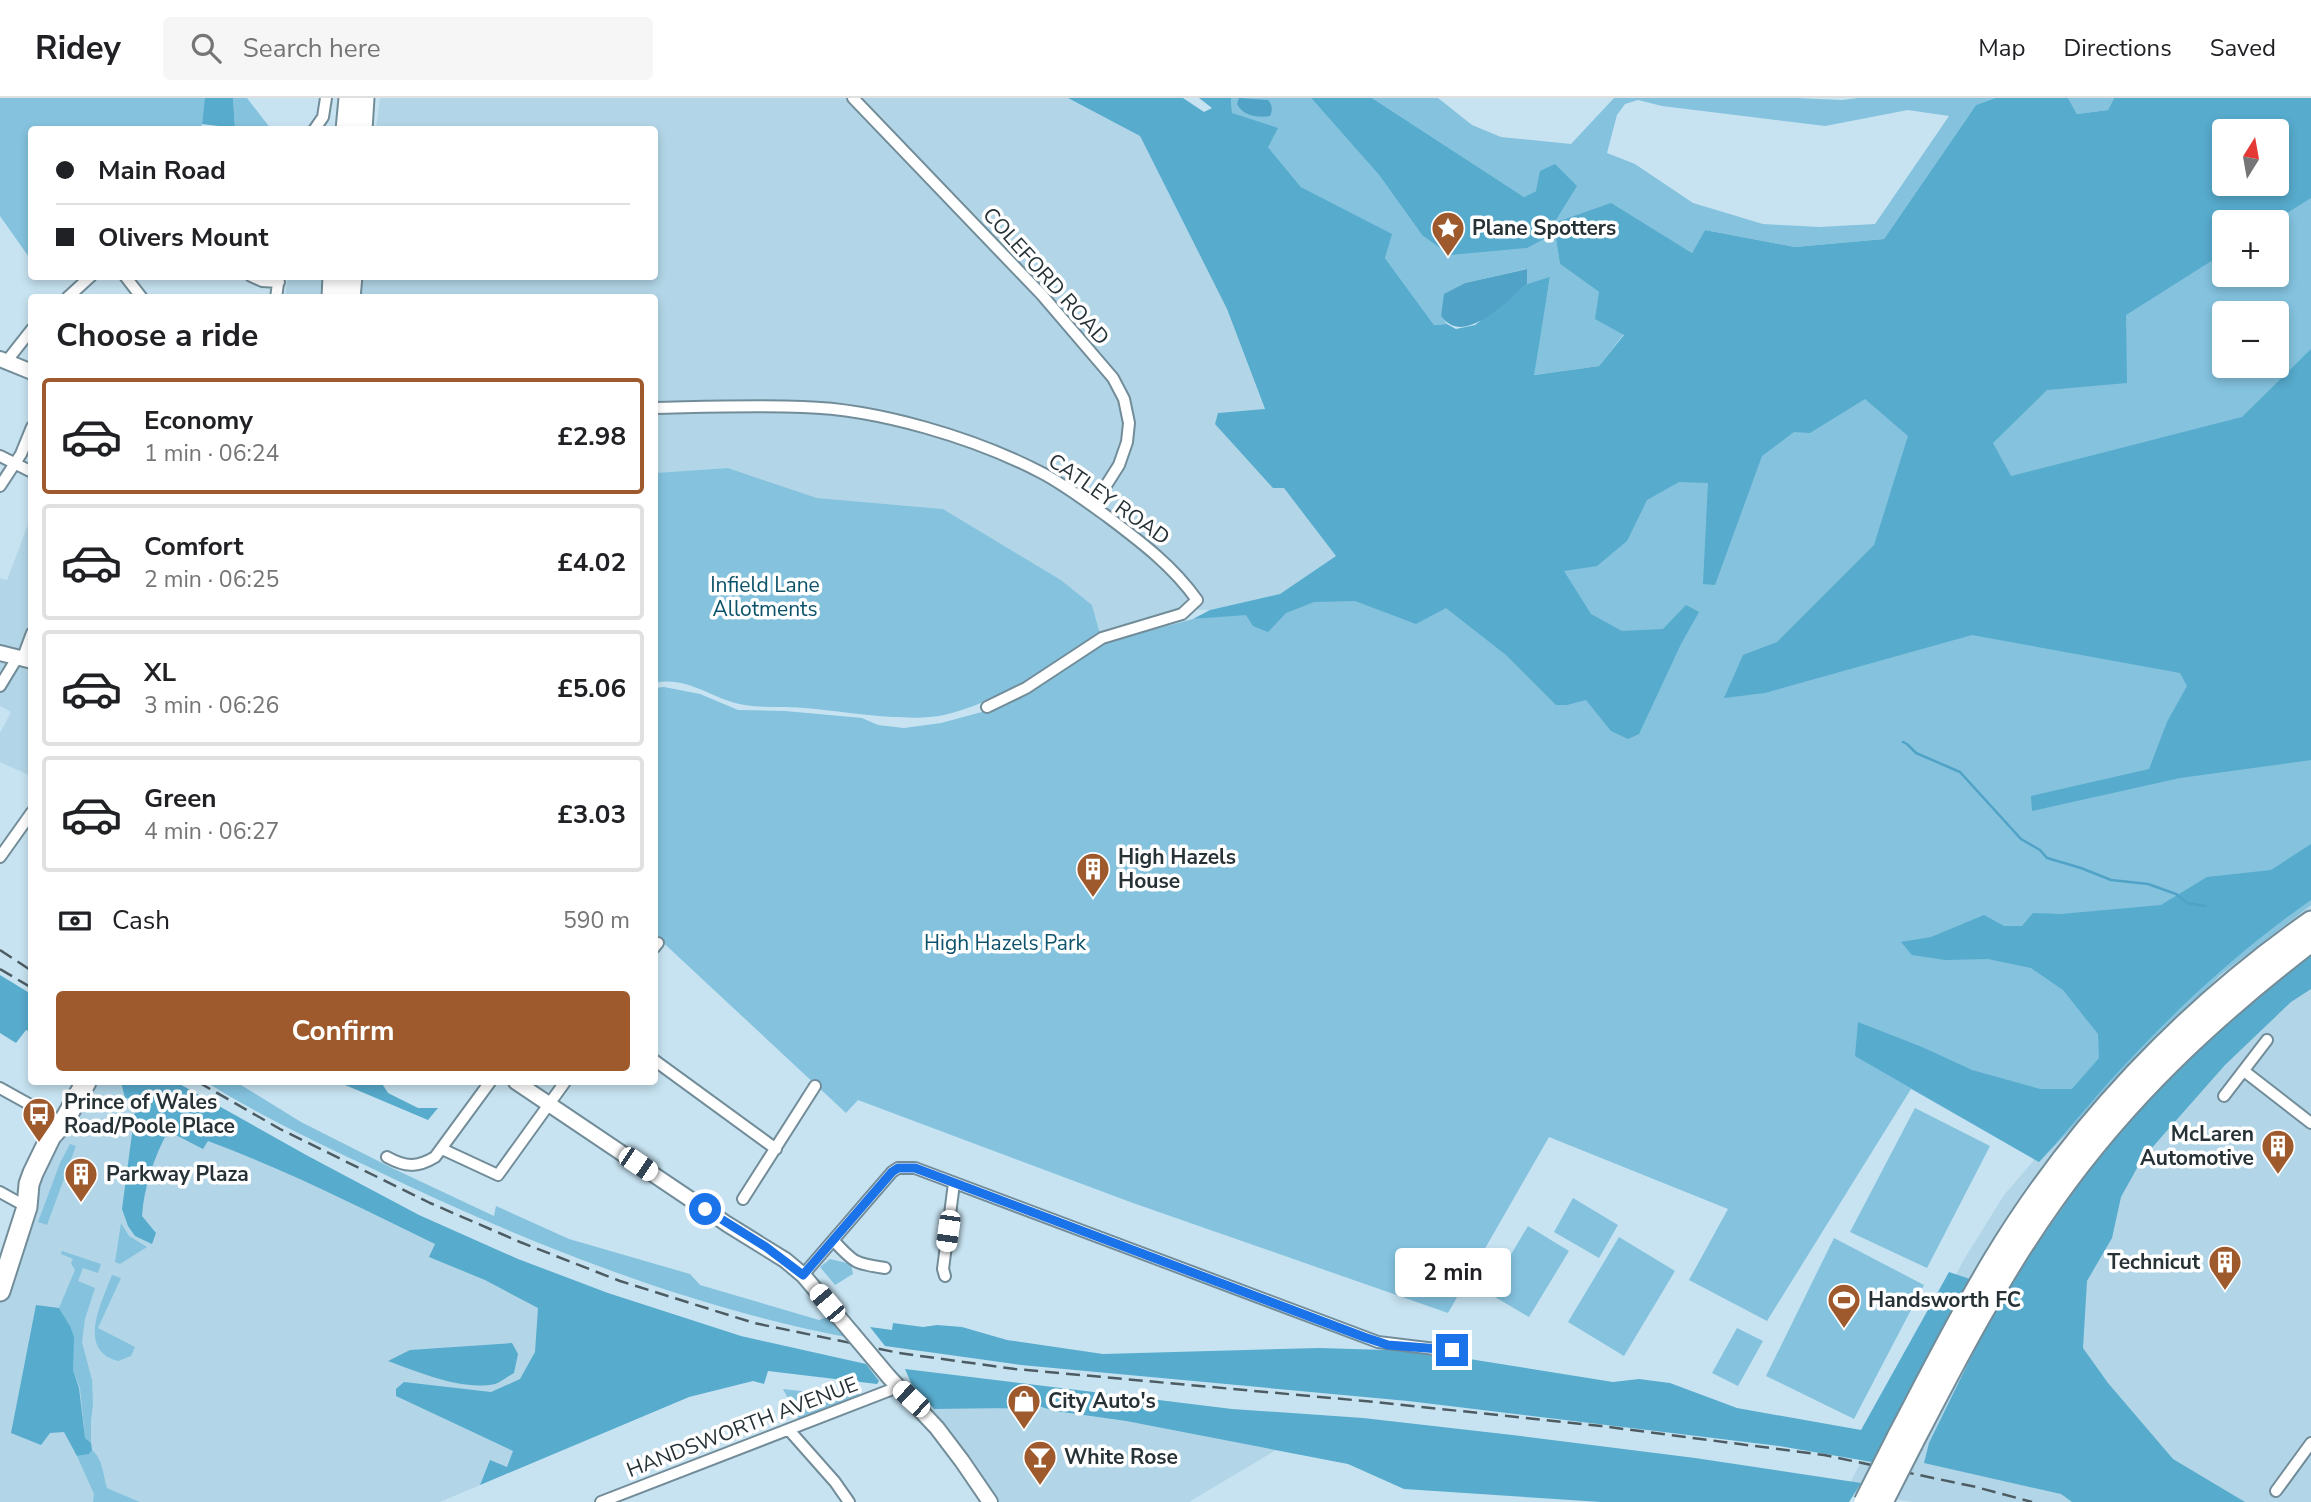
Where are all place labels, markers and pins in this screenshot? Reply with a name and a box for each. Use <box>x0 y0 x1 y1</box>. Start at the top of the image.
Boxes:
place icon: Plane Spotters <box>1429 209 1467 258</box>
place label: Plane Spotters <box>1472 214 1616 242</box>
place label: High Hazels House <box>1118 843 1236 895</box>
building icon: High Hazels House <box>1074 850 1112 899</box>
place label: Prince of Wales Road/Poole Place <box>64 1088 235 1140</box>
bus stop icon: Prince of Wales Road/Poole Place <box>20 1095 58 1144</box>
place label: McLaren Automotive <box>2140 1120 2254 1172</box>
building icon: McLaren Automotive <box>2259 1127 2297 1176</box>
building icon: Parkway Plaza <box>62 1155 100 1204</box>
place label: Parkway Plaza <box>106 1160 249 1188</box>
building icon: Technicut <box>2206 1243 2244 1292</box>
place label: Technicut <box>2107 1248 2201 1276</box>
sports icon: Handsworth FC <box>1825 1281 1863 1330</box>
place label: Handsworth FC <box>1868 1286 2021 1314</box>
shop icon: City Auto's <box>1005 1382 1043 1431</box>
place label: City Auto's <box>1048 1387 1156 1415</box>
bar icon: White Rose <box>1021 1438 1059 1487</box>
place label: White Rose <box>1064 1443 1178 1471</box>

